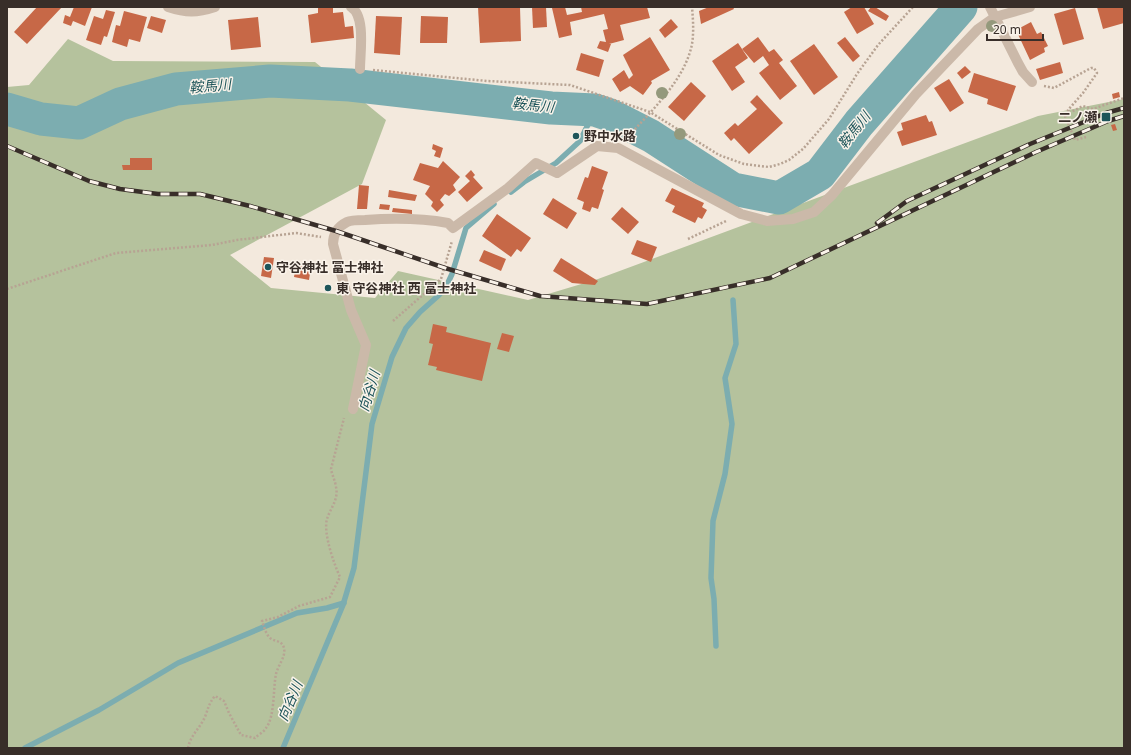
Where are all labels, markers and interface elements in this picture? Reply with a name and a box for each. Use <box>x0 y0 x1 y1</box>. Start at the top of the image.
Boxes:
scale bar <box>987 16 1043 42</box>
text: 20 m <box>993 21 1021 38</box>
water label: 鞍馬川 <box>188 74 234 97</box>
water label: 鞍馬川 <box>511 93 557 116</box>
water label: 鞍馬川 <box>833 106 875 152</box>
place label: 二ノ瀬 <box>1058 108 1098 126</box>
marker: 二ノ瀬 <box>1100 111 1112 123</box>
place label: 野中水路 <box>584 127 636 145</box>
marker: 野中水路 <box>571 131 581 141</box>
place label: 守谷神社 冨士神社 <box>276 258 383 276</box>
marker: 守谷神社 冨士神社 <box>263 262 273 272</box>
place label: 東 守谷神社 西 冨士神社 <box>336 279 476 297</box>
marker: 東 守谷神社 西 冨士神社 <box>323 283 333 293</box>
water label: 向谷川 <box>353 366 384 414</box>
water label: 向谷川 <box>273 676 307 724</box>

